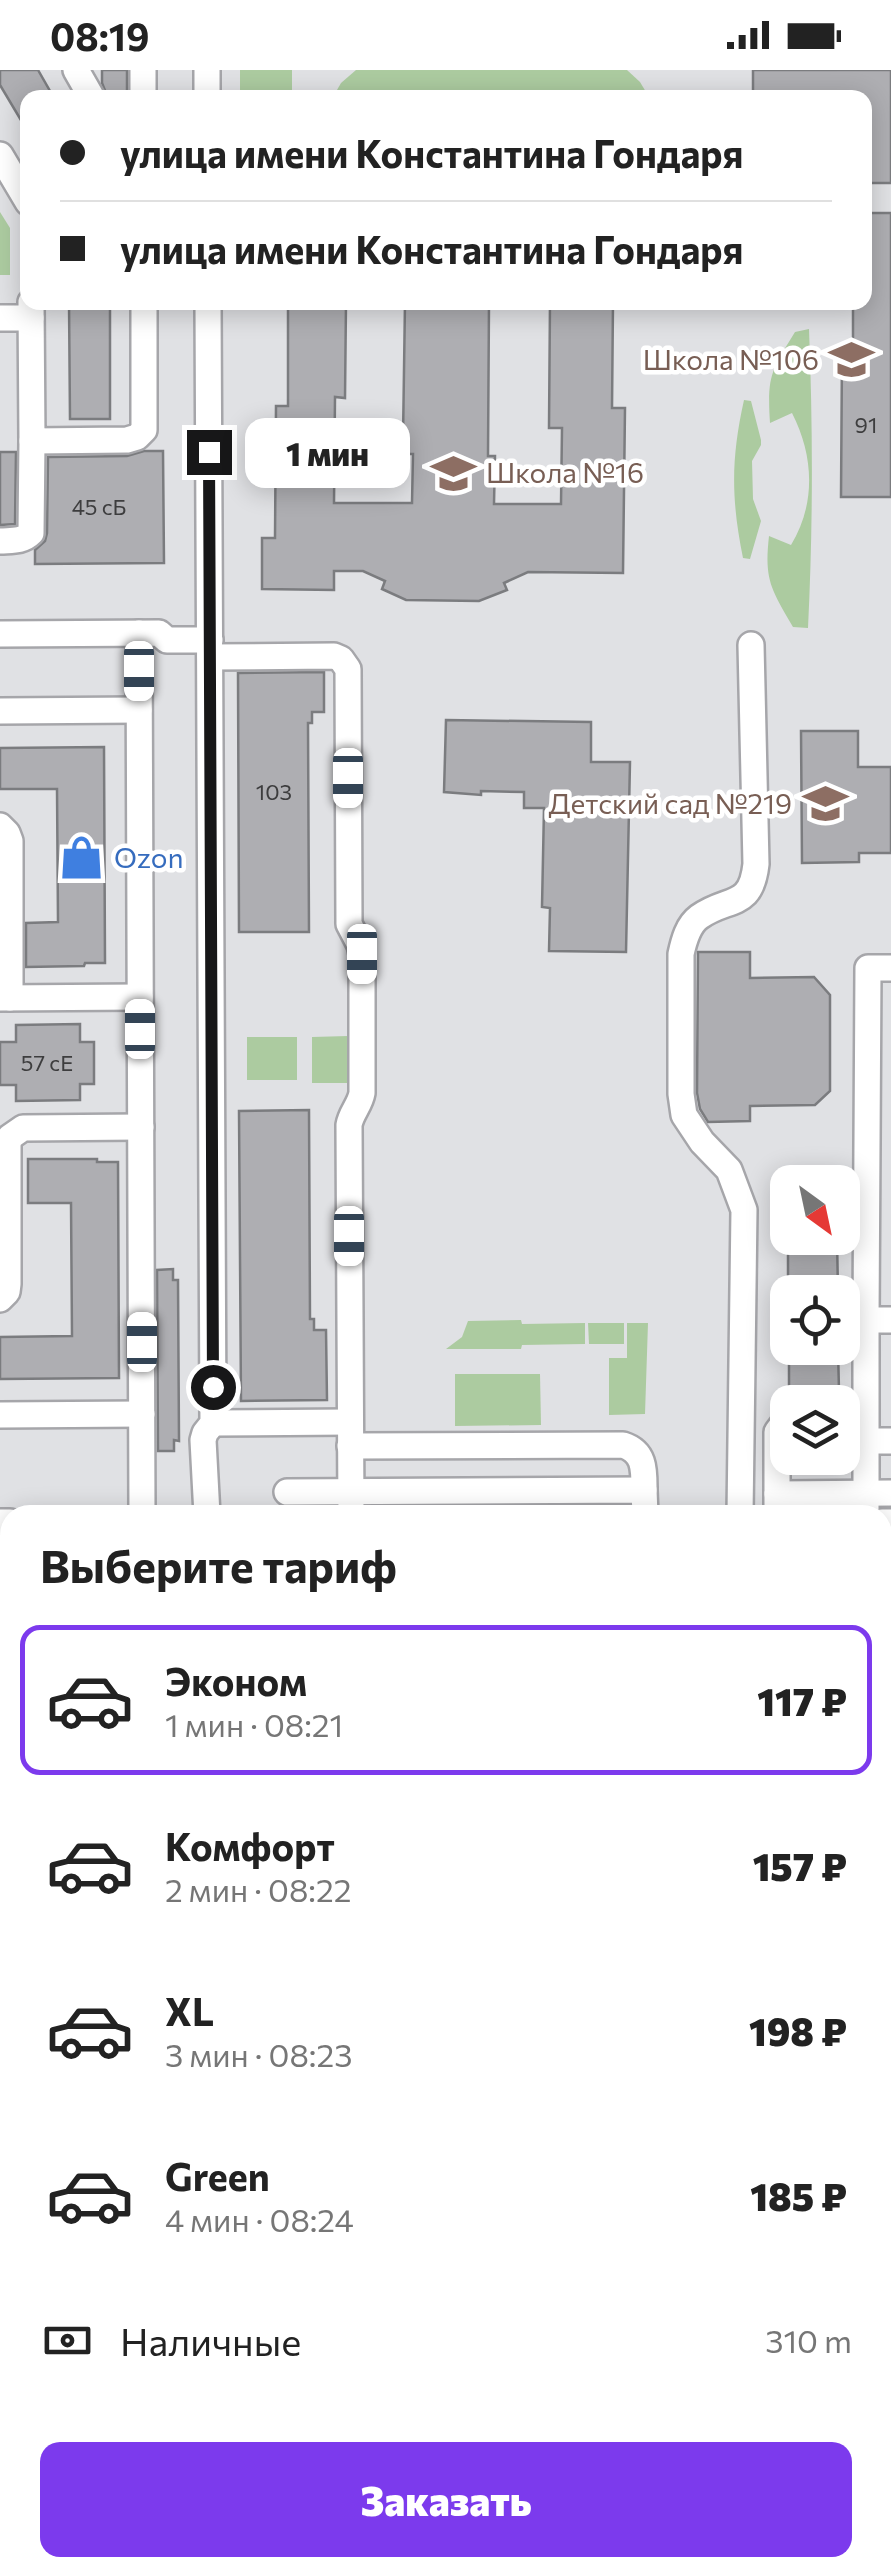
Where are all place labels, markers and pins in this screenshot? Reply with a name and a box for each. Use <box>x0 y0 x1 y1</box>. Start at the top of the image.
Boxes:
school or university icon: Школа №106 <box>828 336 876 384</box>
place label: Школа №106 <box>643 342 819 376</box>
school or university icon: Школа №16 <box>429 449 477 497</box>
place label: Школа №16 <box>486 455 644 489</box>
school or university icon: Детский сад №219 <box>801 780 849 828</box>
place label: Детский сад №219 <box>549 786 792 820</box>
shop icon: Ozon <box>57 834 105 882</box>
place label: Ozon <box>114 840 184 874</box>

